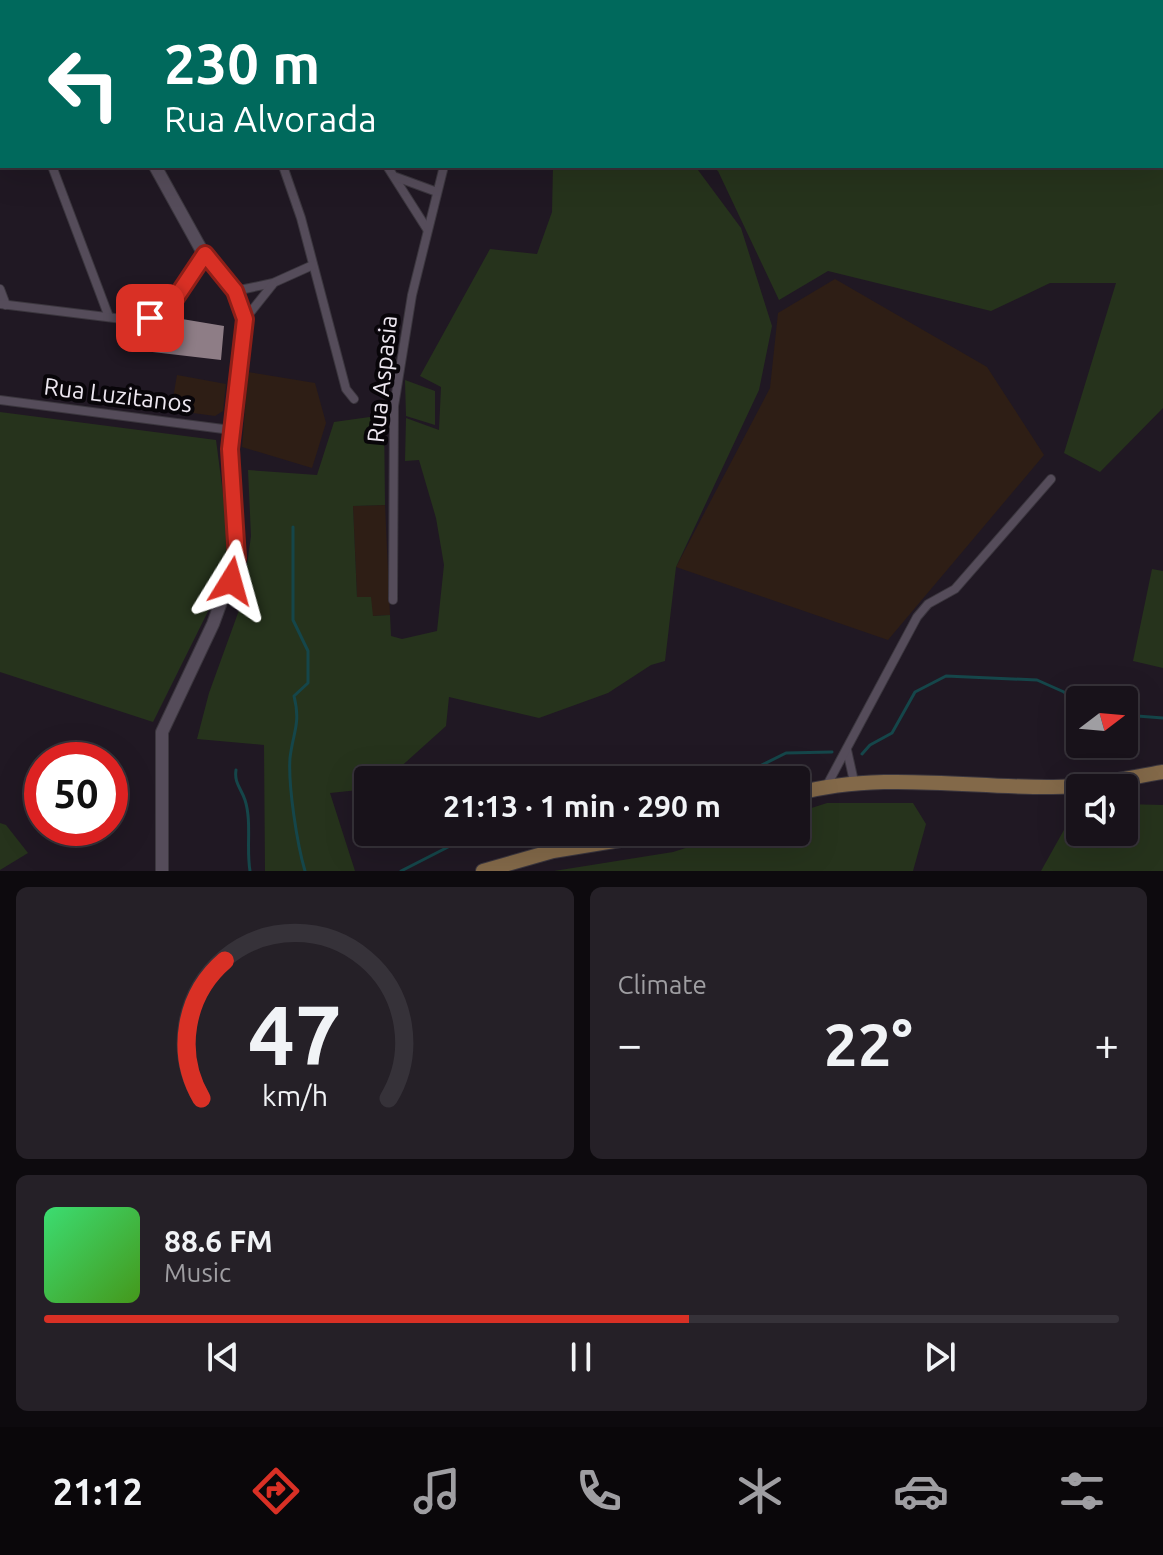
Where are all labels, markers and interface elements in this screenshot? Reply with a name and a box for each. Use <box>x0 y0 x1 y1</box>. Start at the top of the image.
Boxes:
icon: left <box>32 32 136 136</box>
text: 230 m <box>164 32 320 95</box>
text: Rua Alvorada <box>164 98 377 139</box>
pin <box>116 284 184 352</box>
icon: arrive <box>128 296 172 340</box>
street label: Rua Aspasia <box>362 314 402 444</box>
street label: Rua Luzitanos <box>42 373 194 417</box>
position arrow <box>189 539 273 623</box>
north arrow <box>1066 686 1138 758</box>
map controls <box>1066 686 1138 846</box>
speed limit sign: 50 <box>24 742 128 846</box>
button: sound <box>1066 774 1138 846</box>
text: 21:13 · 1 min · 290 m <box>443 789 721 823</box>
text: Climate <box>618 970 707 999</box>
text: 47 <box>248 987 342 1081</box>
text: 22° <box>824 1010 913 1077</box>
text: − <box>618 1019 642 1068</box>
text: + <box>1094 1019 1119 1068</box>
text: km/h <box>262 1079 328 1111</box>
text: 88.6 FM <box>164 1224 273 1258</box>
text: Music <box>164 1258 231 1287</box>
icon: previous <box>201 1335 245 1379</box>
icon: pause <box>559 1335 603 1379</box>
icon: next <box>918 1335 962 1379</box>
icon: directions <box>248 1463 304 1519</box>
icon: music <box>409 1463 465 1519</box>
icon: phone <box>571 1463 627 1519</box>
icon: climate <box>732 1463 788 1519</box>
icon: car <box>893 1463 949 1519</box>
icon: filters <box>1054 1463 1110 1519</box>
text: 21:12 <box>53 1471 143 1512</box>

